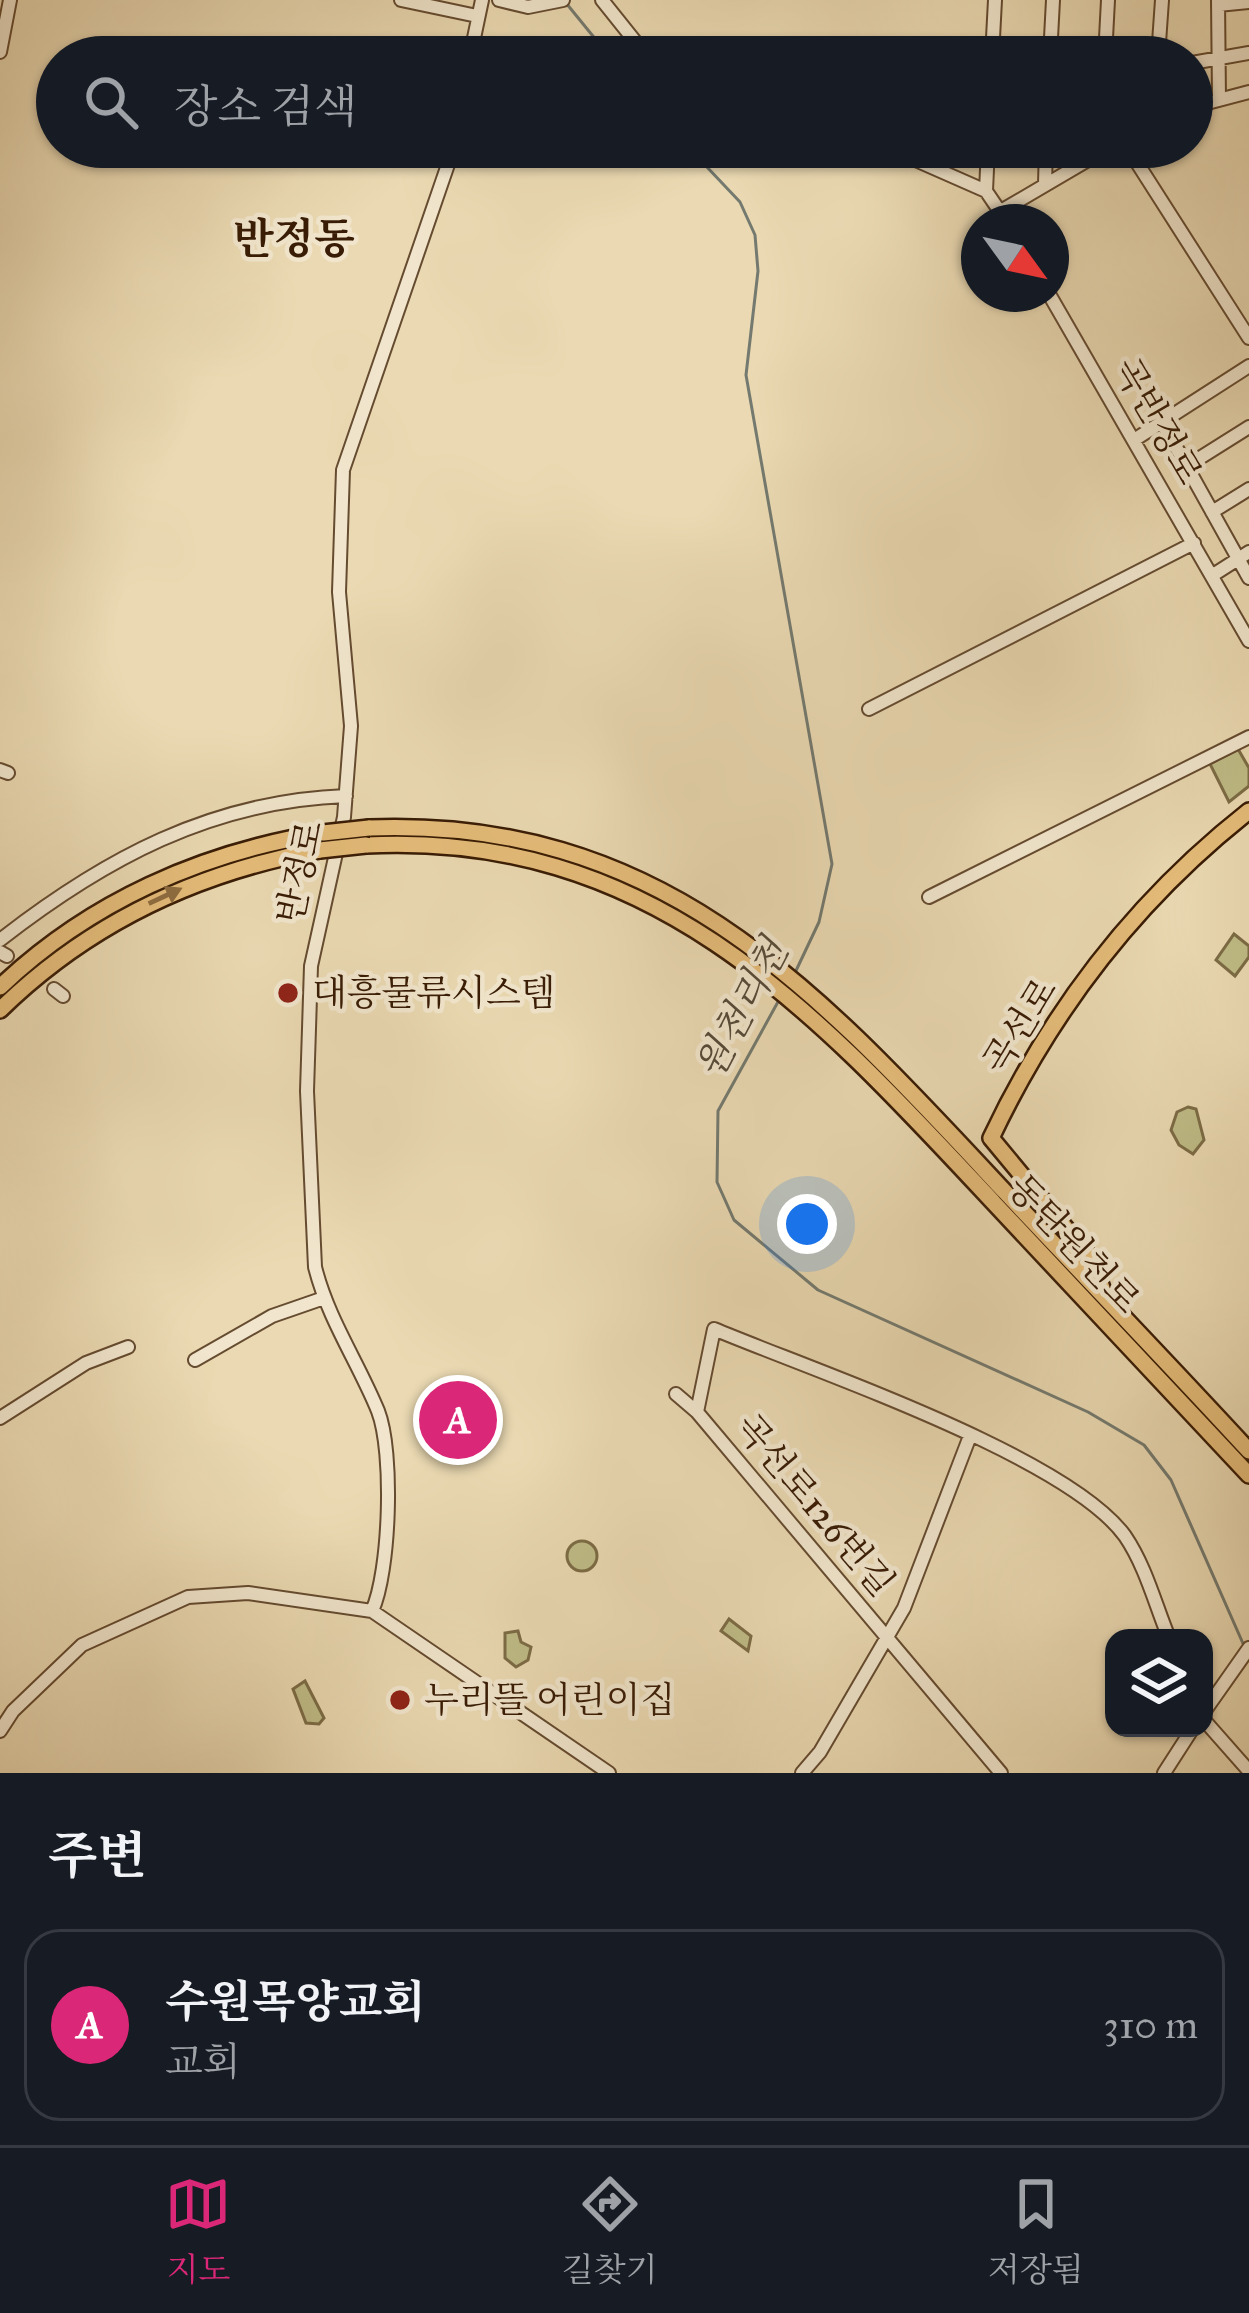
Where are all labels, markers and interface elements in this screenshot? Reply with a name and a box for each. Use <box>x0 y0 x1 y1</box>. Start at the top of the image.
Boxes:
search box <box>36 36 1213 168</box>
icon: search <box>78 69 144 135</box>
text: 장소 검색 <box>174 79 358 134</box>
north arrow <box>961 204 1069 312</box>
district label: 반정동 <box>233 213 355 265</box>
street label: 곡반정로 <box>1104 350 1212 492</box>
street label: 반정로 <box>268 816 332 928</box>
one-way arrow <box>148 886 183 906</box>
water label: 원천리천 <box>685 929 800 1087</box>
street label: 곡선로 <box>974 970 1066 1082</box>
place label: 대흥물류시스템 <box>312 971 555 1015</box>
marker: 대흥물류시스템 <box>275 980 301 1006</box>
street label: 동탄원천로 <box>999 1165 1150 1323</box>
your location <box>777 1194 837 1254</box>
pin: A <box>419 1375 497 1465</box>
street label: 곡선로126번길 <box>726 1405 904 1605</box>
map controls <box>1105 1629 1213 1737</box>
button: layers <box>1105 1629 1213 1737</box>
place label: 누리뜰 어린이집 <box>424 1678 675 1722</box>
marker: 누리뜰 어린이집 <box>387 1687 413 1713</box>
text: 주변 <box>48 1825 147 1887</box>
text: 수원목양교회 <box>165 1974 426 2029</box>
text: A <box>77 2001 103 2049</box>
text: 310 m <box>1103 2001 1198 2049</box>
text: 교회 <box>165 2038 240 2086</box>
tab: 지도 <box>165 2171 231 2290</box>
tab: 길찾기 <box>562 2171 657 2290</box>
tab: 저장됨 <box>988 2171 1084 2290</box>

